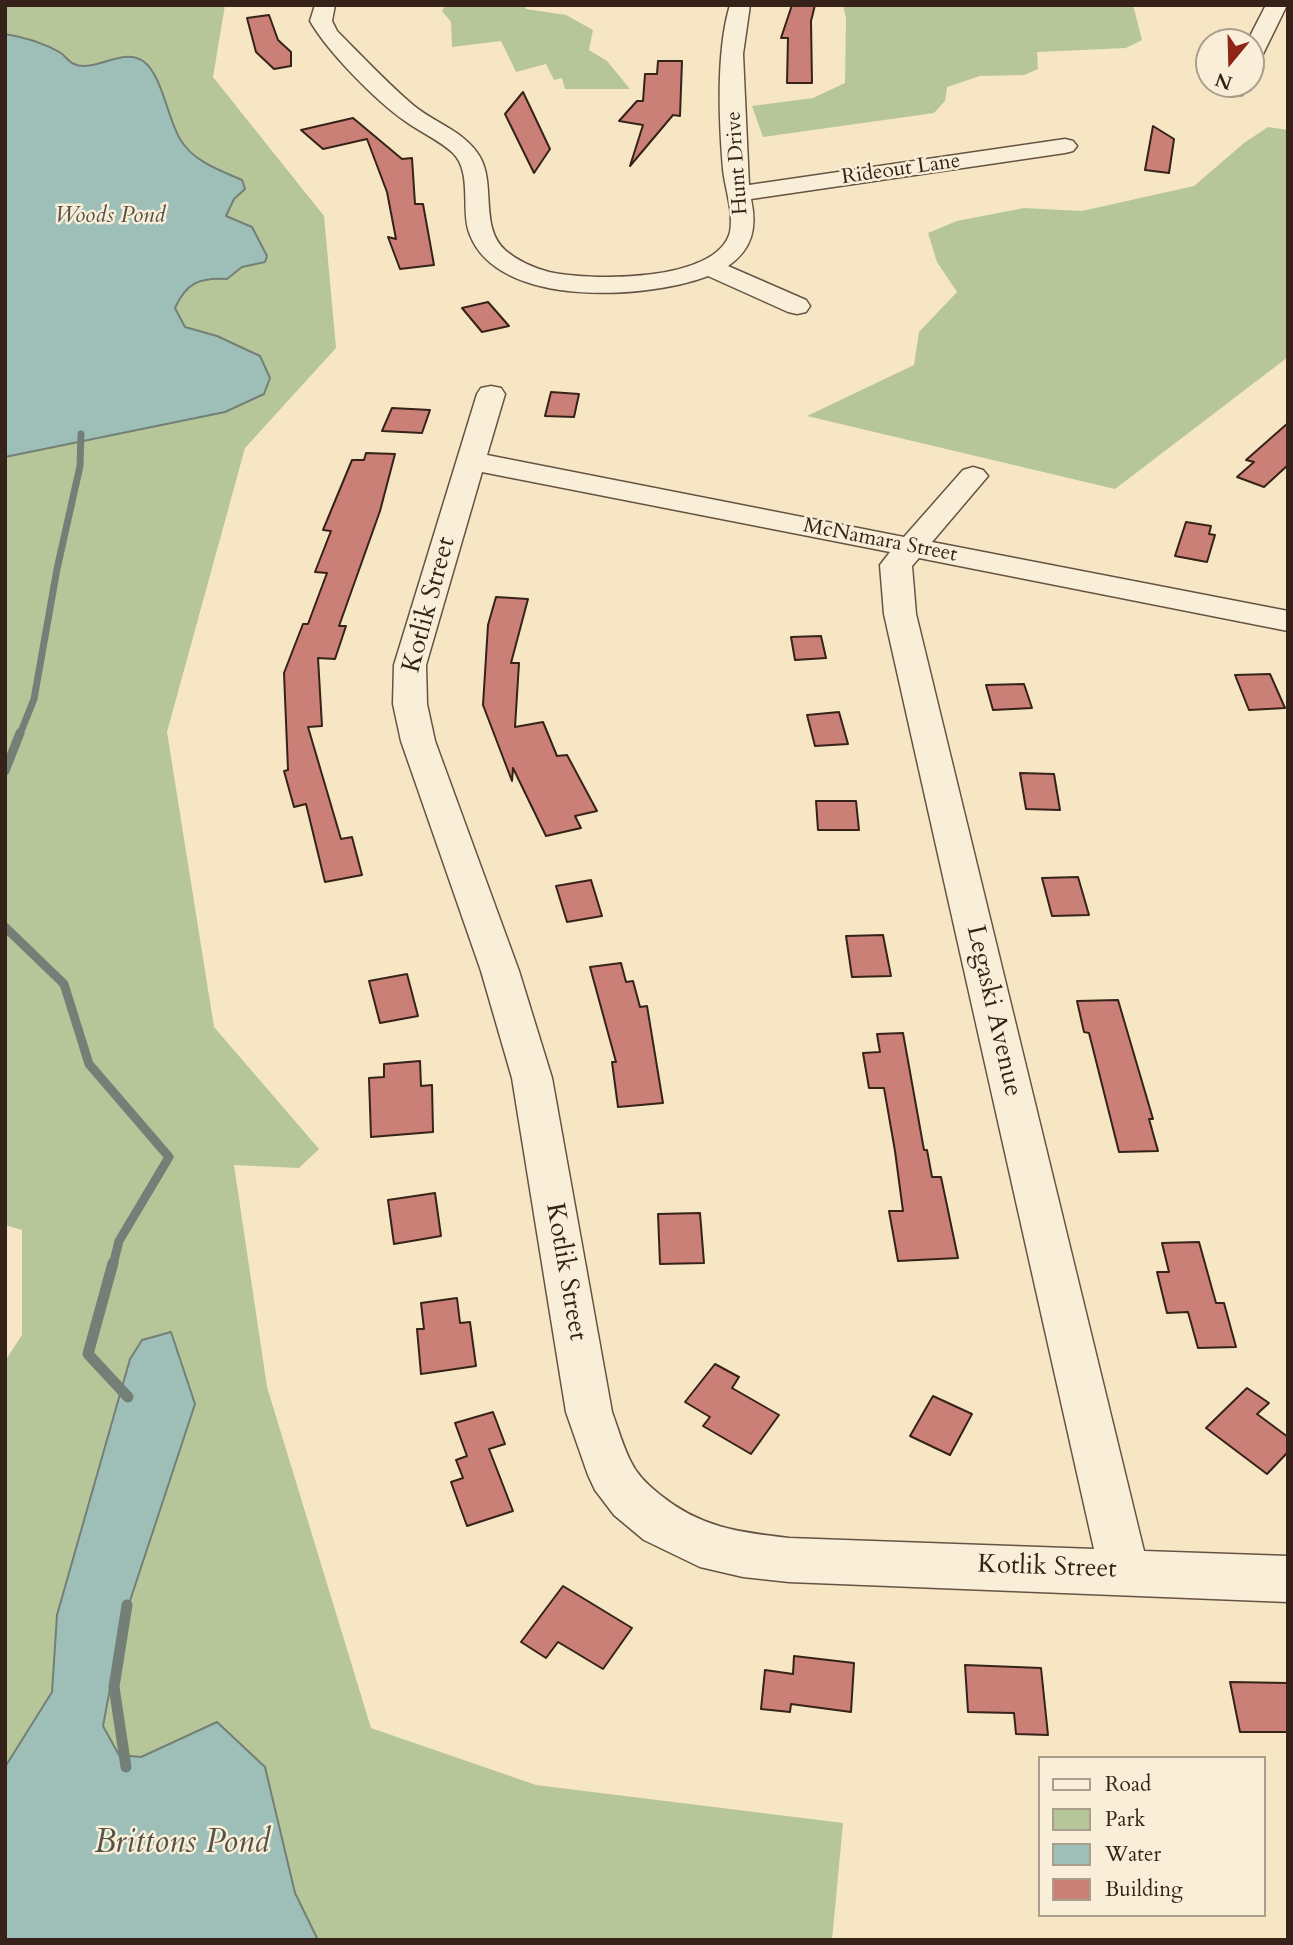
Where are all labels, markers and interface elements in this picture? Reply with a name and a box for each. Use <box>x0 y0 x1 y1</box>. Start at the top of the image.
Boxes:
north arrow <box>1195 28 1265 98</box>
text: N <box>1212 66 1236 96</box>
street label: Hunt Drive <box>722 110 754 216</box>
street label: Rideout Lane <box>840 149 962 191</box>
water label: Woods Pond <box>55 203 165 231</box>
street label: McNamara Street <box>801 514 959 568</box>
street label: Kotlik Street <box>397 534 463 676</box>
street label: Legaski Avenue <box>958 922 1028 1100</box>
street label: Kotlik Street <box>538 1201 592 1343</box>
street label: Kotlik Street <box>977 1550 1117 1586</box>
legend <box>1038 1756 1265 1917</box>
text: Road <box>1105 1770 1151 1799</box>
text: Park <box>1105 1805 1145 1834</box>
water label: Brittons Pond <box>94 1824 270 1864</box>
text: Water <box>1105 1840 1161 1869</box>
text: Building <box>1105 1875 1183 1904</box>

